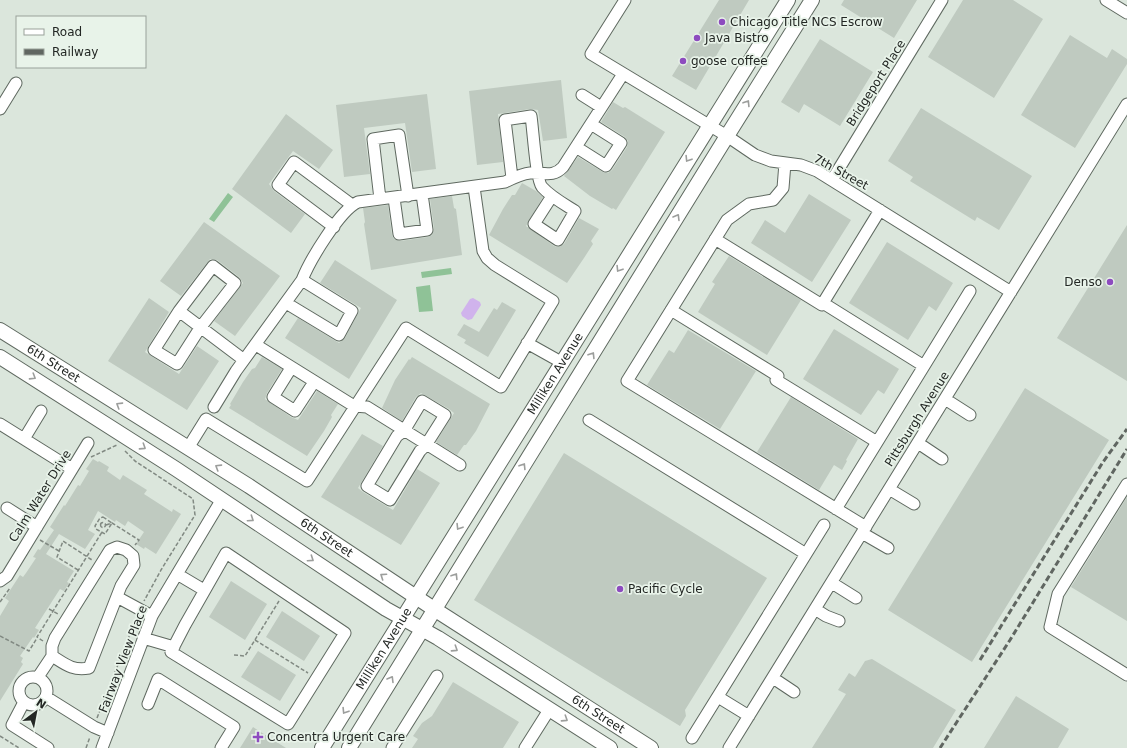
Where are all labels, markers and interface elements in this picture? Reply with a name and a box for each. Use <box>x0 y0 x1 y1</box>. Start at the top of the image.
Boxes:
place label: Chicago Title NCS Escrow <box>730 15 883 29</box>
legend <box>16 16 146 68</box>
marker: Chicago Title NCS Escrow <box>717 17 727 27</box>
text: Road <box>52 25 82 39</box>
place label: Java Bistro <box>704 31 769 45</box>
marker: Java Bistro <box>692 33 702 43</box>
street label: Bridgeport Place <box>844 37 908 129</box>
text: Railway <box>52 45 98 59</box>
place label: goose coffee <box>691 54 768 68</box>
marker: goose coffee <box>678 56 688 66</box>
one-way arrow <box>743 100 750 107</box>
street label: 7th Street <box>811 151 871 193</box>
one-way arrow <box>686 155 693 162</box>
one-way arrow <box>672 214 680 221</box>
one-way arrow <box>617 265 624 272</box>
place label: Denso <box>1064 275 1102 289</box>
marker: Denso <box>1105 277 1115 287</box>
street label: Milliken Avenue <box>524 330 586 417</box>
street label: 6th Street <box>24 342 83 386</box>
one-way arrow <box>587 353 594 360</box>
street label: Pittsburgh Avenue <box>882 369 952 469</box>
one-way arrow <box>29 373 36 380</box>
one-way arrow <box>116 402 123 410</box>
one-way arrow <box>138 442 145 449</box>
street label: Calm Water Drive <box>6 447 74 545</box>
one-way arrow <box>519 463 526 470</box>
one-way arrow <box>215 465 222 472</box>
one-way arrow <box>247 514 254 522</box>
street label: 6th Street <box>298 515 356 560</box>
one-way arrow <box>457 523 464 530</box>
one-way arrow <box>307 554 314 562</box>
one-way arrow <box>380 573 387 581</box>
one-way arrow <box>450 573 457 580</box>
place label: Pacific Cycle <box>628 582 703 596</box>
marker: Pacific Cycle <box>615 584 625 594</box>
street label: Fairway View Place <box>96 603 150 715</box>
street label: Milliken Avenue <box>353 605 415 692</box>
one-way arrow <box>451 644 458 652</box>
one-way arrow <box>387 676 394 683</box>
north arrow <box>16 692 56 732</box>
street label: 6th Street <box>569 692 628 736</box>
text: N <box>34 696 48 712</box>
one-way arrow <box>342 707 350 714</box>
one-way arrow <box>561 715 568 722</box>
place label: Concentra Urgent Care <box>267 730 405 744</box>
marker: Concentra Urgent Care <box>252 731 264 743</box>

